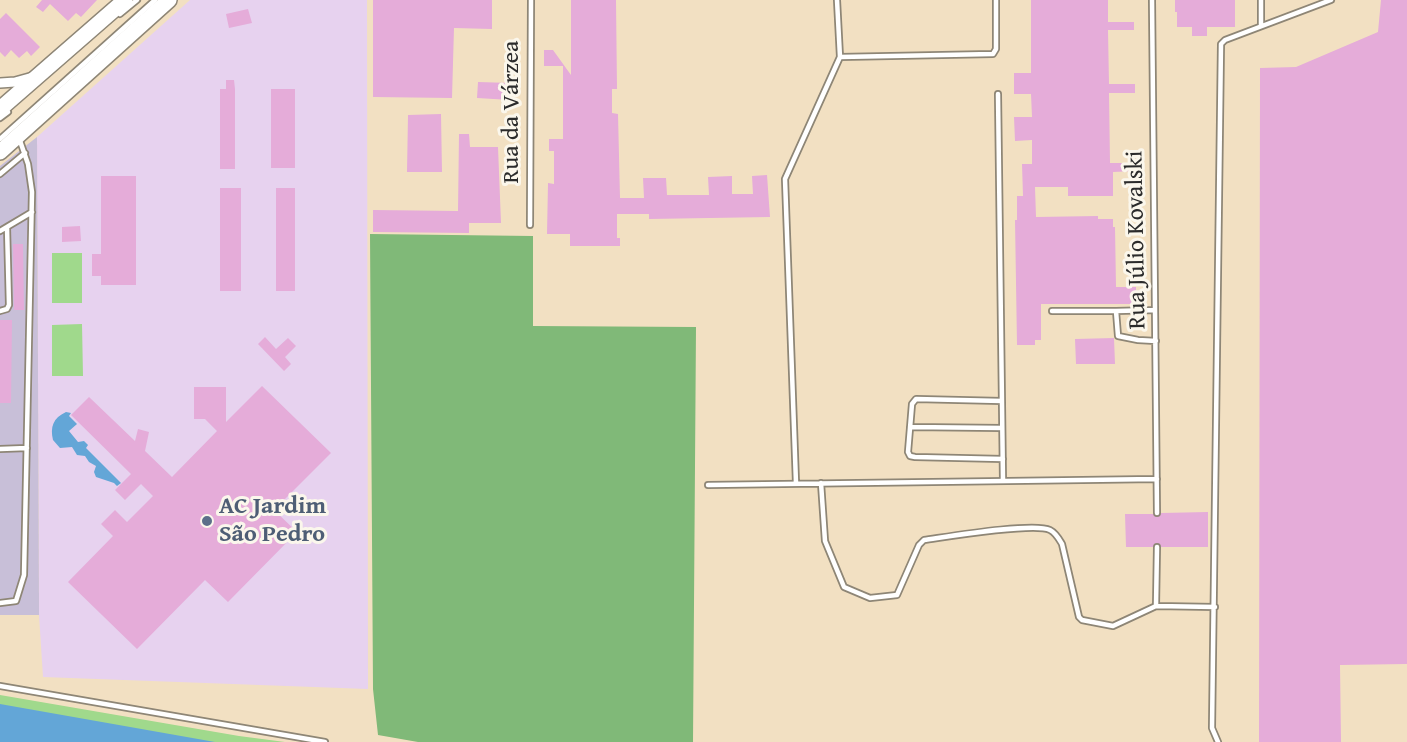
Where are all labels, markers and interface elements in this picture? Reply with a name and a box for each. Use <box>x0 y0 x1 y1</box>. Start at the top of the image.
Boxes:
street label: Rua da Várzea <box>498 41 526 183</box>
street label: Rua Júlio Kovalski <box>1121 150 1153 330</box>
place label: AC Jardim São Pedro <box>219 493 326 549</box>
marker: AC Jardim São Pedro <box>200 514 214 528</box>

